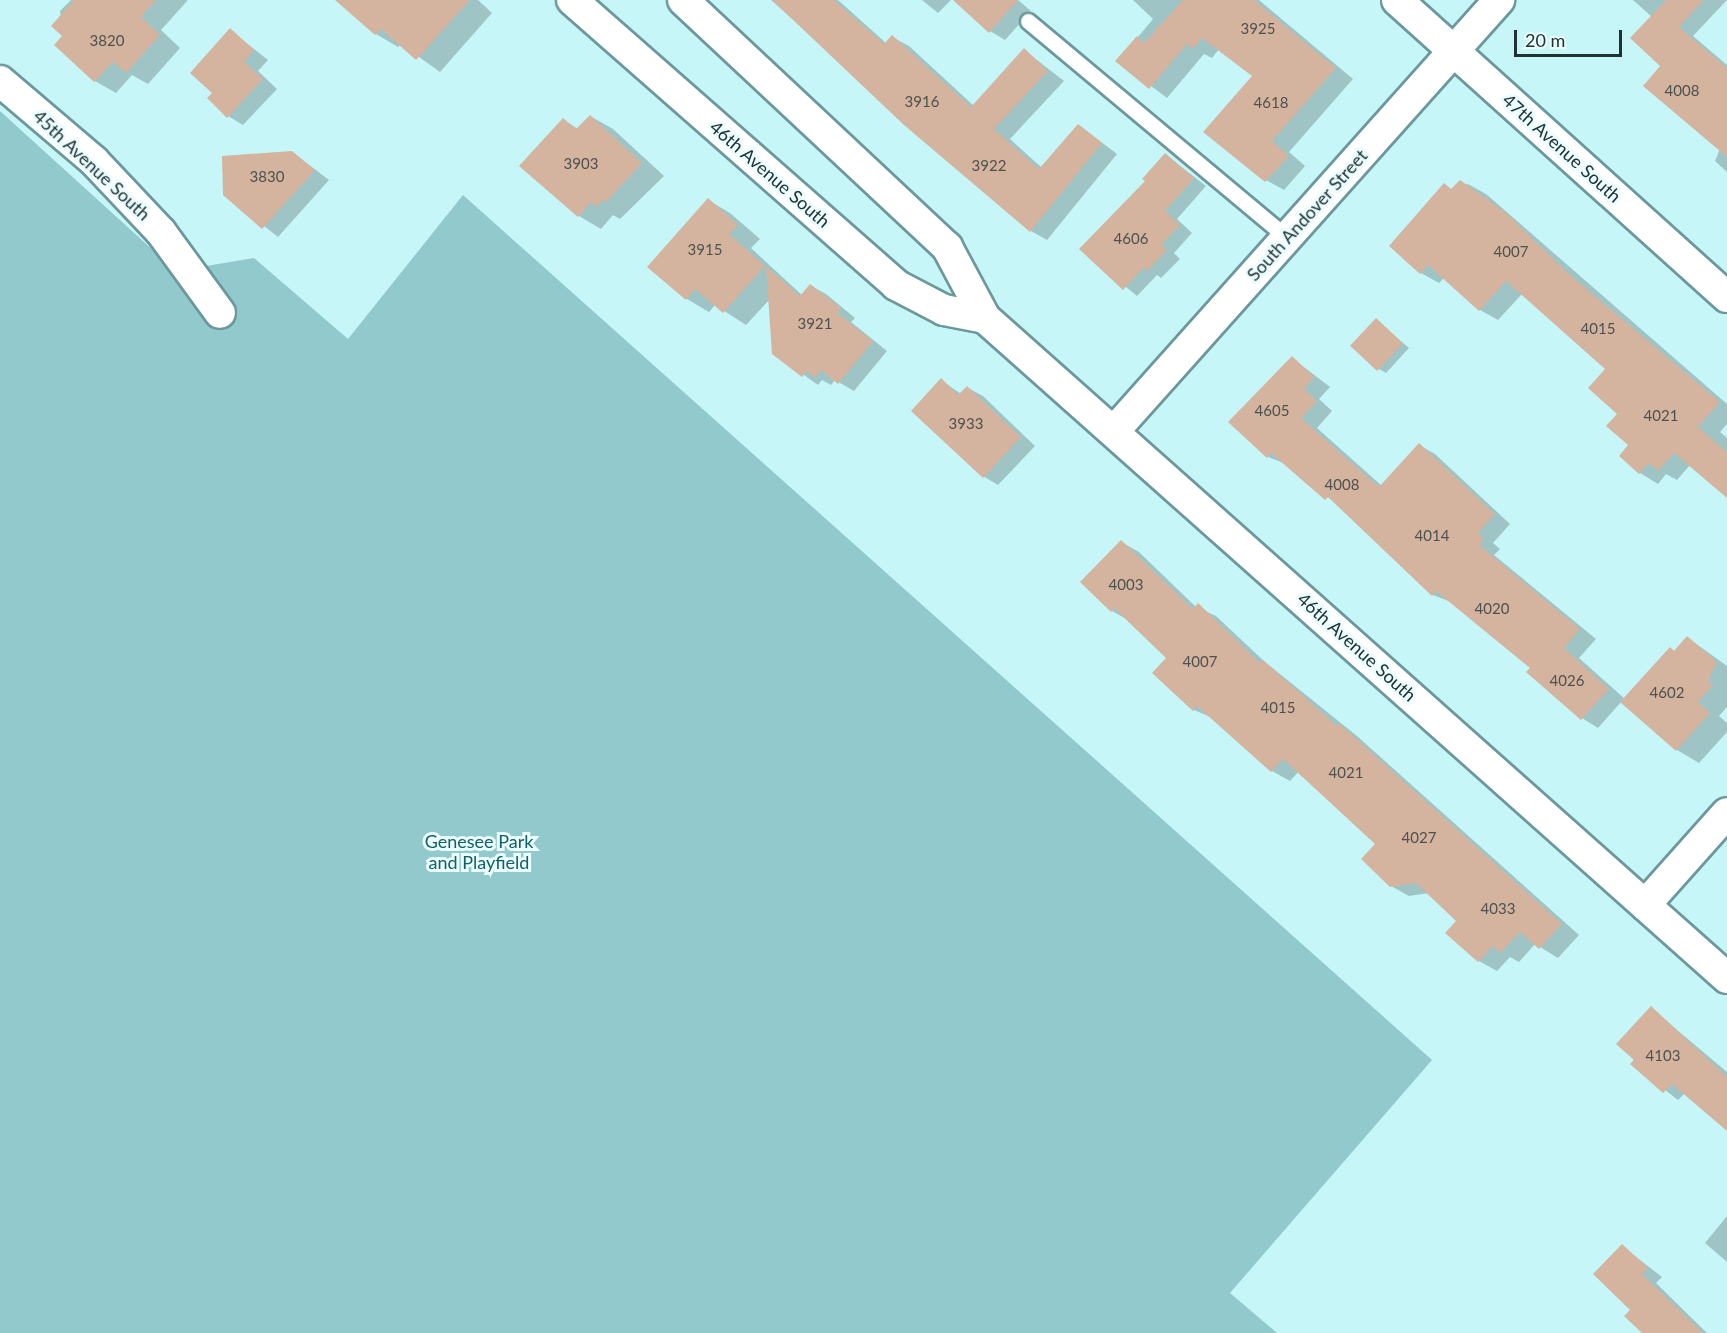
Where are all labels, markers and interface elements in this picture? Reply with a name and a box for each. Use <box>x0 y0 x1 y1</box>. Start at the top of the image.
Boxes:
scale bar <box>1517 18 1625 56</box>
house number: 3925 <box>1241 20 1275 38</box>
text: 20 m <box>1525 29 1565 51</box>
house number: 3820 <box>90 32 124 50</box>
house number: 4008 <box>1665 82 1699 100</box>
street label: 47th Avenue South <box>1498 89 1626 207</box>
house number: 3916 <box>905 93 939 111</box>
house number: 4618 <box>1254 94 1288 112</box>
street label: 45th Avenue South <box>29 105 155 225</box>
street label: 46th Avenue South <box>705 116 835 232</box>
street label: South Andover Street <box>1242 144 1372 286</box>
house number: 3903 <box>564 155 598 173</box>
house number: 3922 <box>972 157 1006 175</box>
house number: 3830 <box>250 168 284 186</box>
house number: 4606 <box>1114 230 1148 248</box>
house number: 3915 <box>688 241 722 259</box>
house number: 4007 <box>1494 243 1528 261</box>
house number: 3921 <box>798 315 832 333</box>
house number: 4015 <box>1581 320 1615 338</box>
house number: 4605 <box>1255 402 1289 420</box>
house number: 4021 <box>1644 407 1678 425</box>
house number: 3933 <box>949 415 983 433</box>
house number: 4008 <box>1325 476 1359 494</box>
house number: 4014 <box>1415 527 1449 545</box>
house number: 4003 <box>1109 576 1143 594</box>
street label: 46th Avenue South <box>1293 588 1421 706</box>
house number: 4020 <box>1475 600 1509 618</box>
house number: 4007 <box>1183 653 1217 671</box>
house number: 4026 <box>1550 672 1584 690</box>
house number: 4602 <box>1650 684 1684 702</box>
house number: 4015 <box>1261 699 1295 717</box>
house number: 4021 <box>1329 764 1363 782</box>
house number: 4027 <box>1402 829 1436 847</box>
park label: Genesee Park and Playfield <box>425 831 533 874</box>
house number: 4033 <box>1481 900 1515 918</box>
house number: 4103 <box>1646 1047 1680 1065</box>

